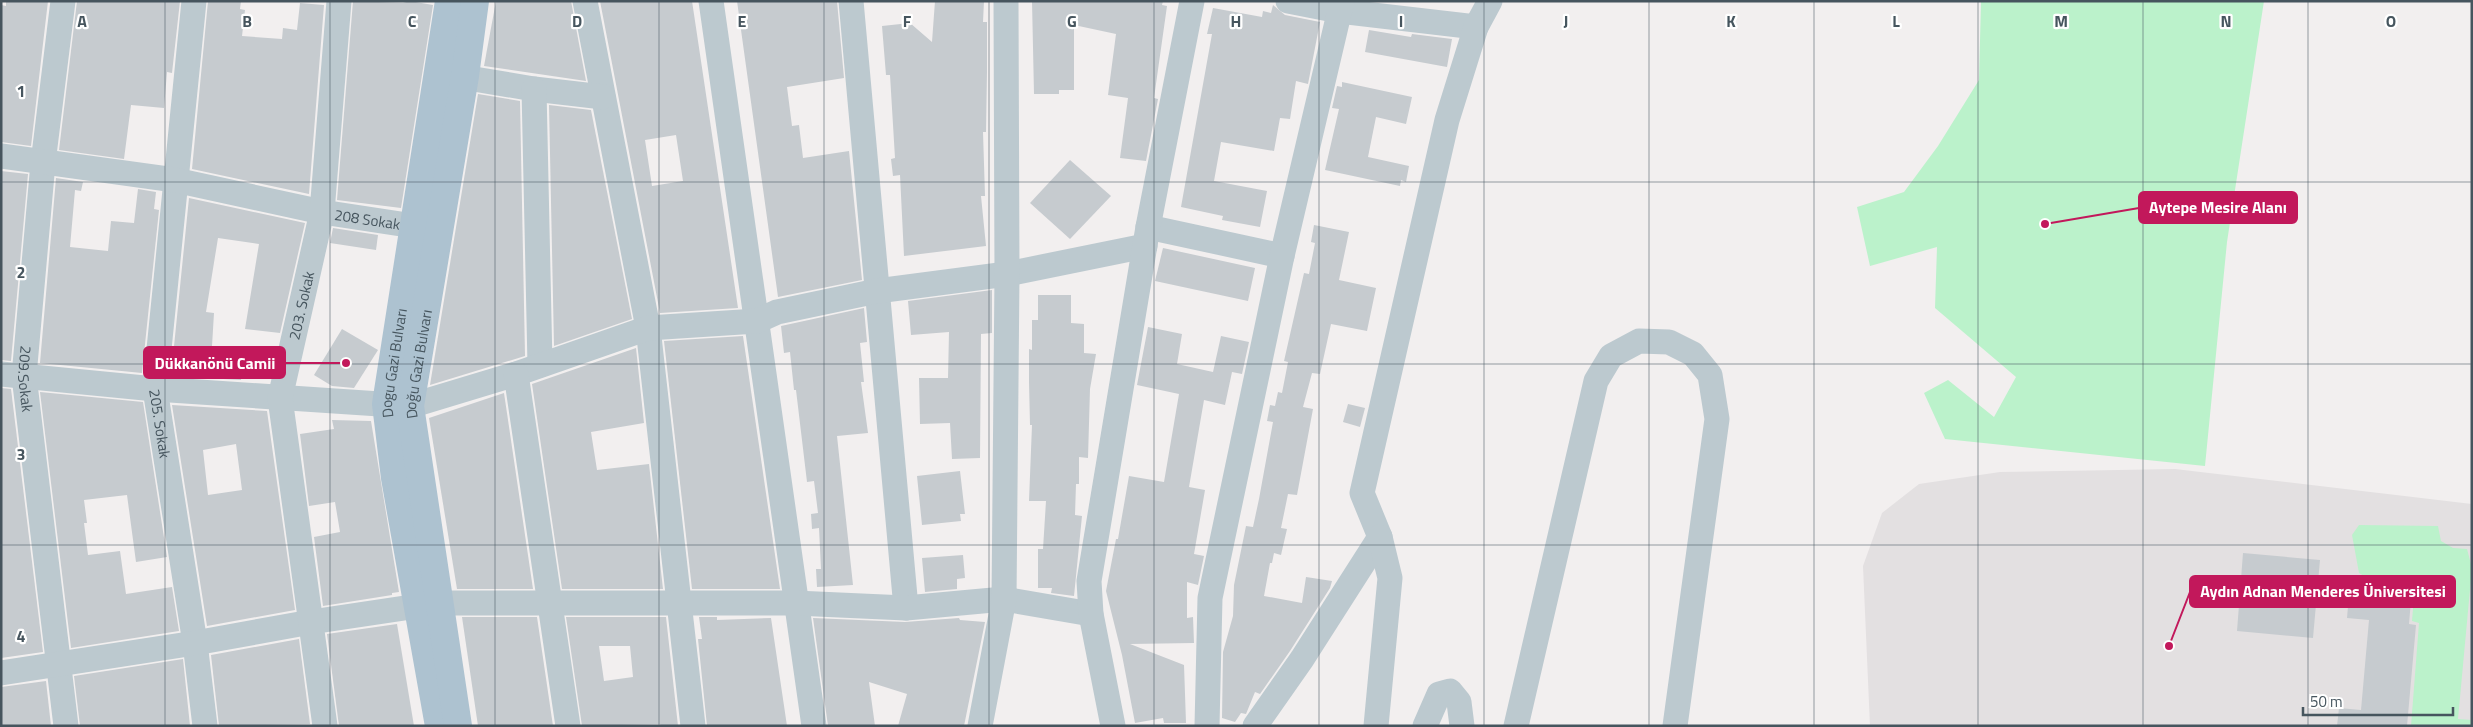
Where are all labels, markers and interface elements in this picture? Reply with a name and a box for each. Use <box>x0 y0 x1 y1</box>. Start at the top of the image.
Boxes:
text: A <box>77 9 87 33</box>
text: B <box>242 9 252 33</box>
text: C <box>408 9 417 33</box>
text: D <box>572 9 582 33</box>
text: E <box>738 9 747 33</box>
text: F <box>903 9 912 33</box>
text: G <box>1067 9 1077 33</box>
text: H <box>1231 9 1241 33</box>
text: I <box>1399 9 1403 33</box>
text: J <box>1564 9 1568 33</box>
text: K <box>1726 9 1736 33</box>
text: L <box>1892 9 1900 33</box>
text: M <box>2054 9 2068 33</box>
text: N <box>2220 9 2232 33</box>
text: O <box>2386 9 2396 33</box>
text: 1 <box>17 79 25 103</box>
callout: Aytepe Mesire Alanı <box>2139 192 2297 223</box>
text: Aytepe Mesire Alanı <box>2149 195 2287 219</box>
street label: 208 Sokak <box>333 203 402 235</box>
text: 2 <box>17 260 25 284</box>
street label: 203. Sokak <box>282 269 320 342</box>
street label: Dogu Gazi Bulvarı <box>374 306 412 419</box>
street label: Doğu Gazi Bulvarı <box>398 308 437 420</box>
street label: 209.Sokak <box>12 345 40 413</box>
callout: Dükkanönü Camii <box>144 347 285 378</box>
text: Dükkanönü Camii <box>155 351 275 375</box>
street label: 205. Sokak <box>144 387 177 460</box>
text: 3 <box>17 442 25 466</box>
callout: Aydın Adnan Menderes Üniversitesi <box>2190 576 2455 607</box>
text: Aydın Adnan Menderes Üniversitesi <box>2200 579 2446 603</box>
text: 4 <box>17 624 26 648</box>
scale bar <box>2303 684 2453 716</box>
text: 50 m <box>2310 690 2343 713</box>

